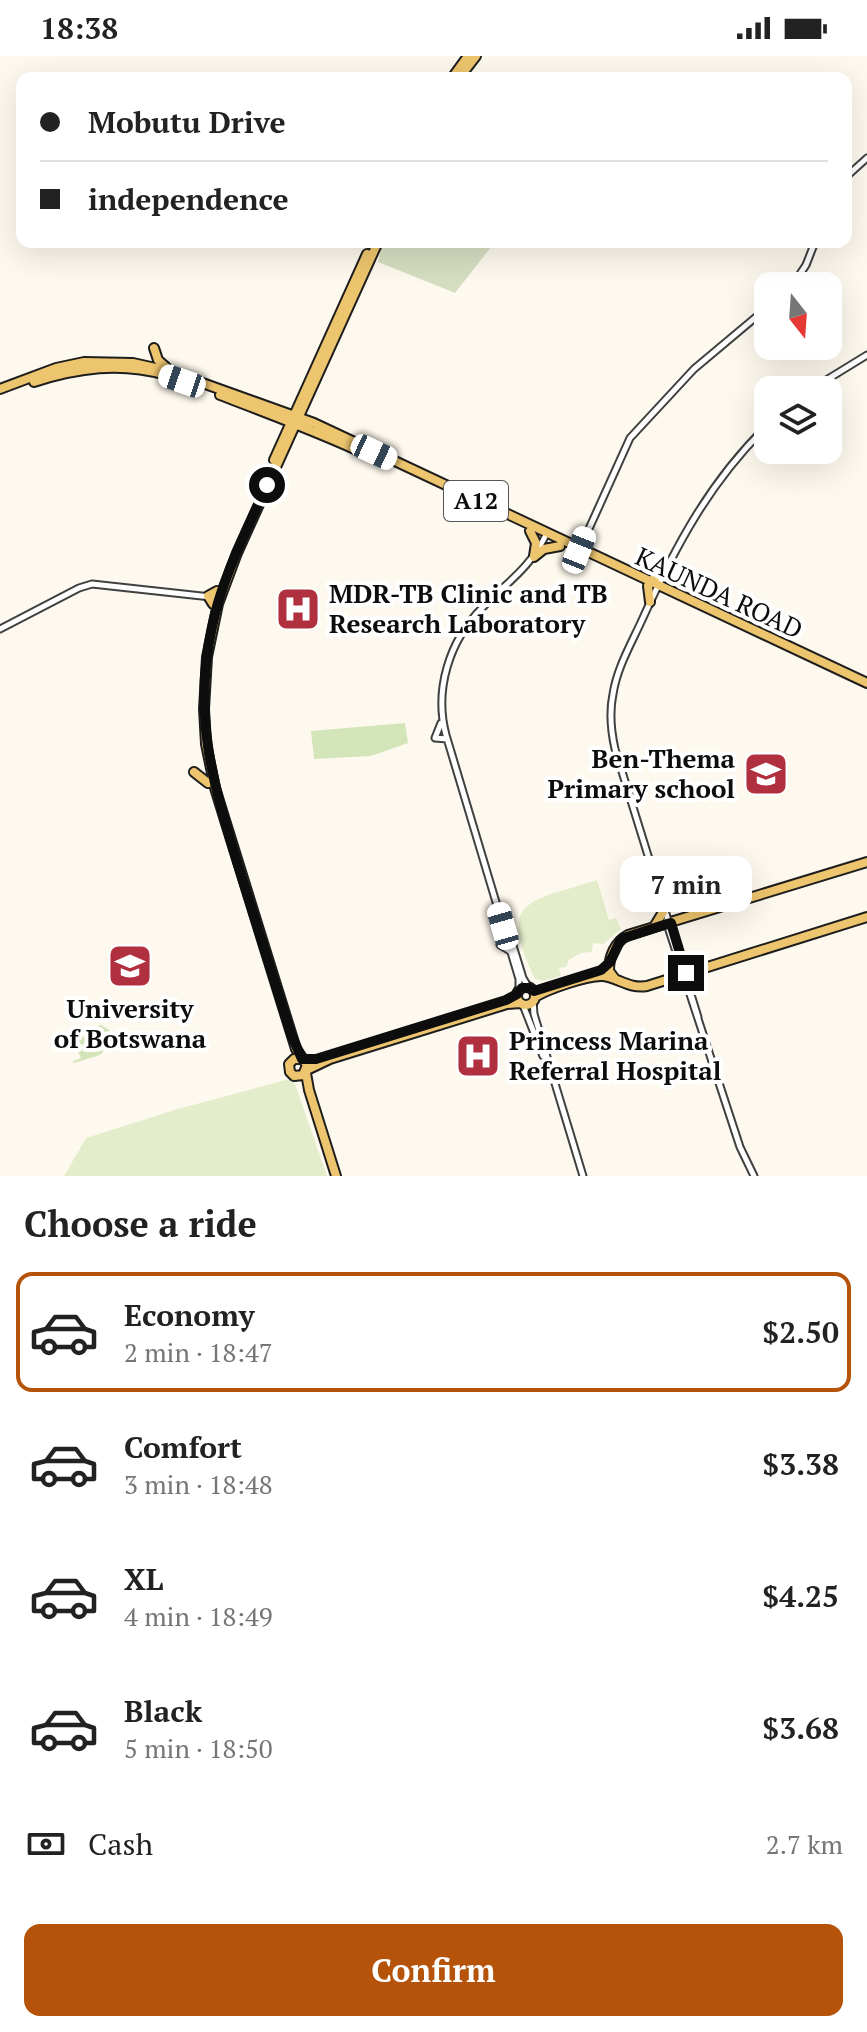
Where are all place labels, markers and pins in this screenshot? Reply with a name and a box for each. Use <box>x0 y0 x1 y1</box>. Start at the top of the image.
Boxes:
place label: MDR-TB Clinic and TB Research Laboratory <box>329 576 608 640</box>
hospital icon: MDR-TB Clinic and TB Research Laboratory <box>274 585 322 633</box>
place label: Ben-Thema Primary school <box>547 741 736 805</box>
school or university icon: Ben-Thema Primary school <box>742 750 790 798</box>
school or university icon: University of Botswana <box>106 942 154 990</box>
place label: University of Botswana <box>54 991 207 1055</box>
place label: Princess Marina Referral Hospital <box>509 1023 721 1087</box>
hospital icon: Princess Marina Referral Hospital <box>454 1032 502 1080</box>

